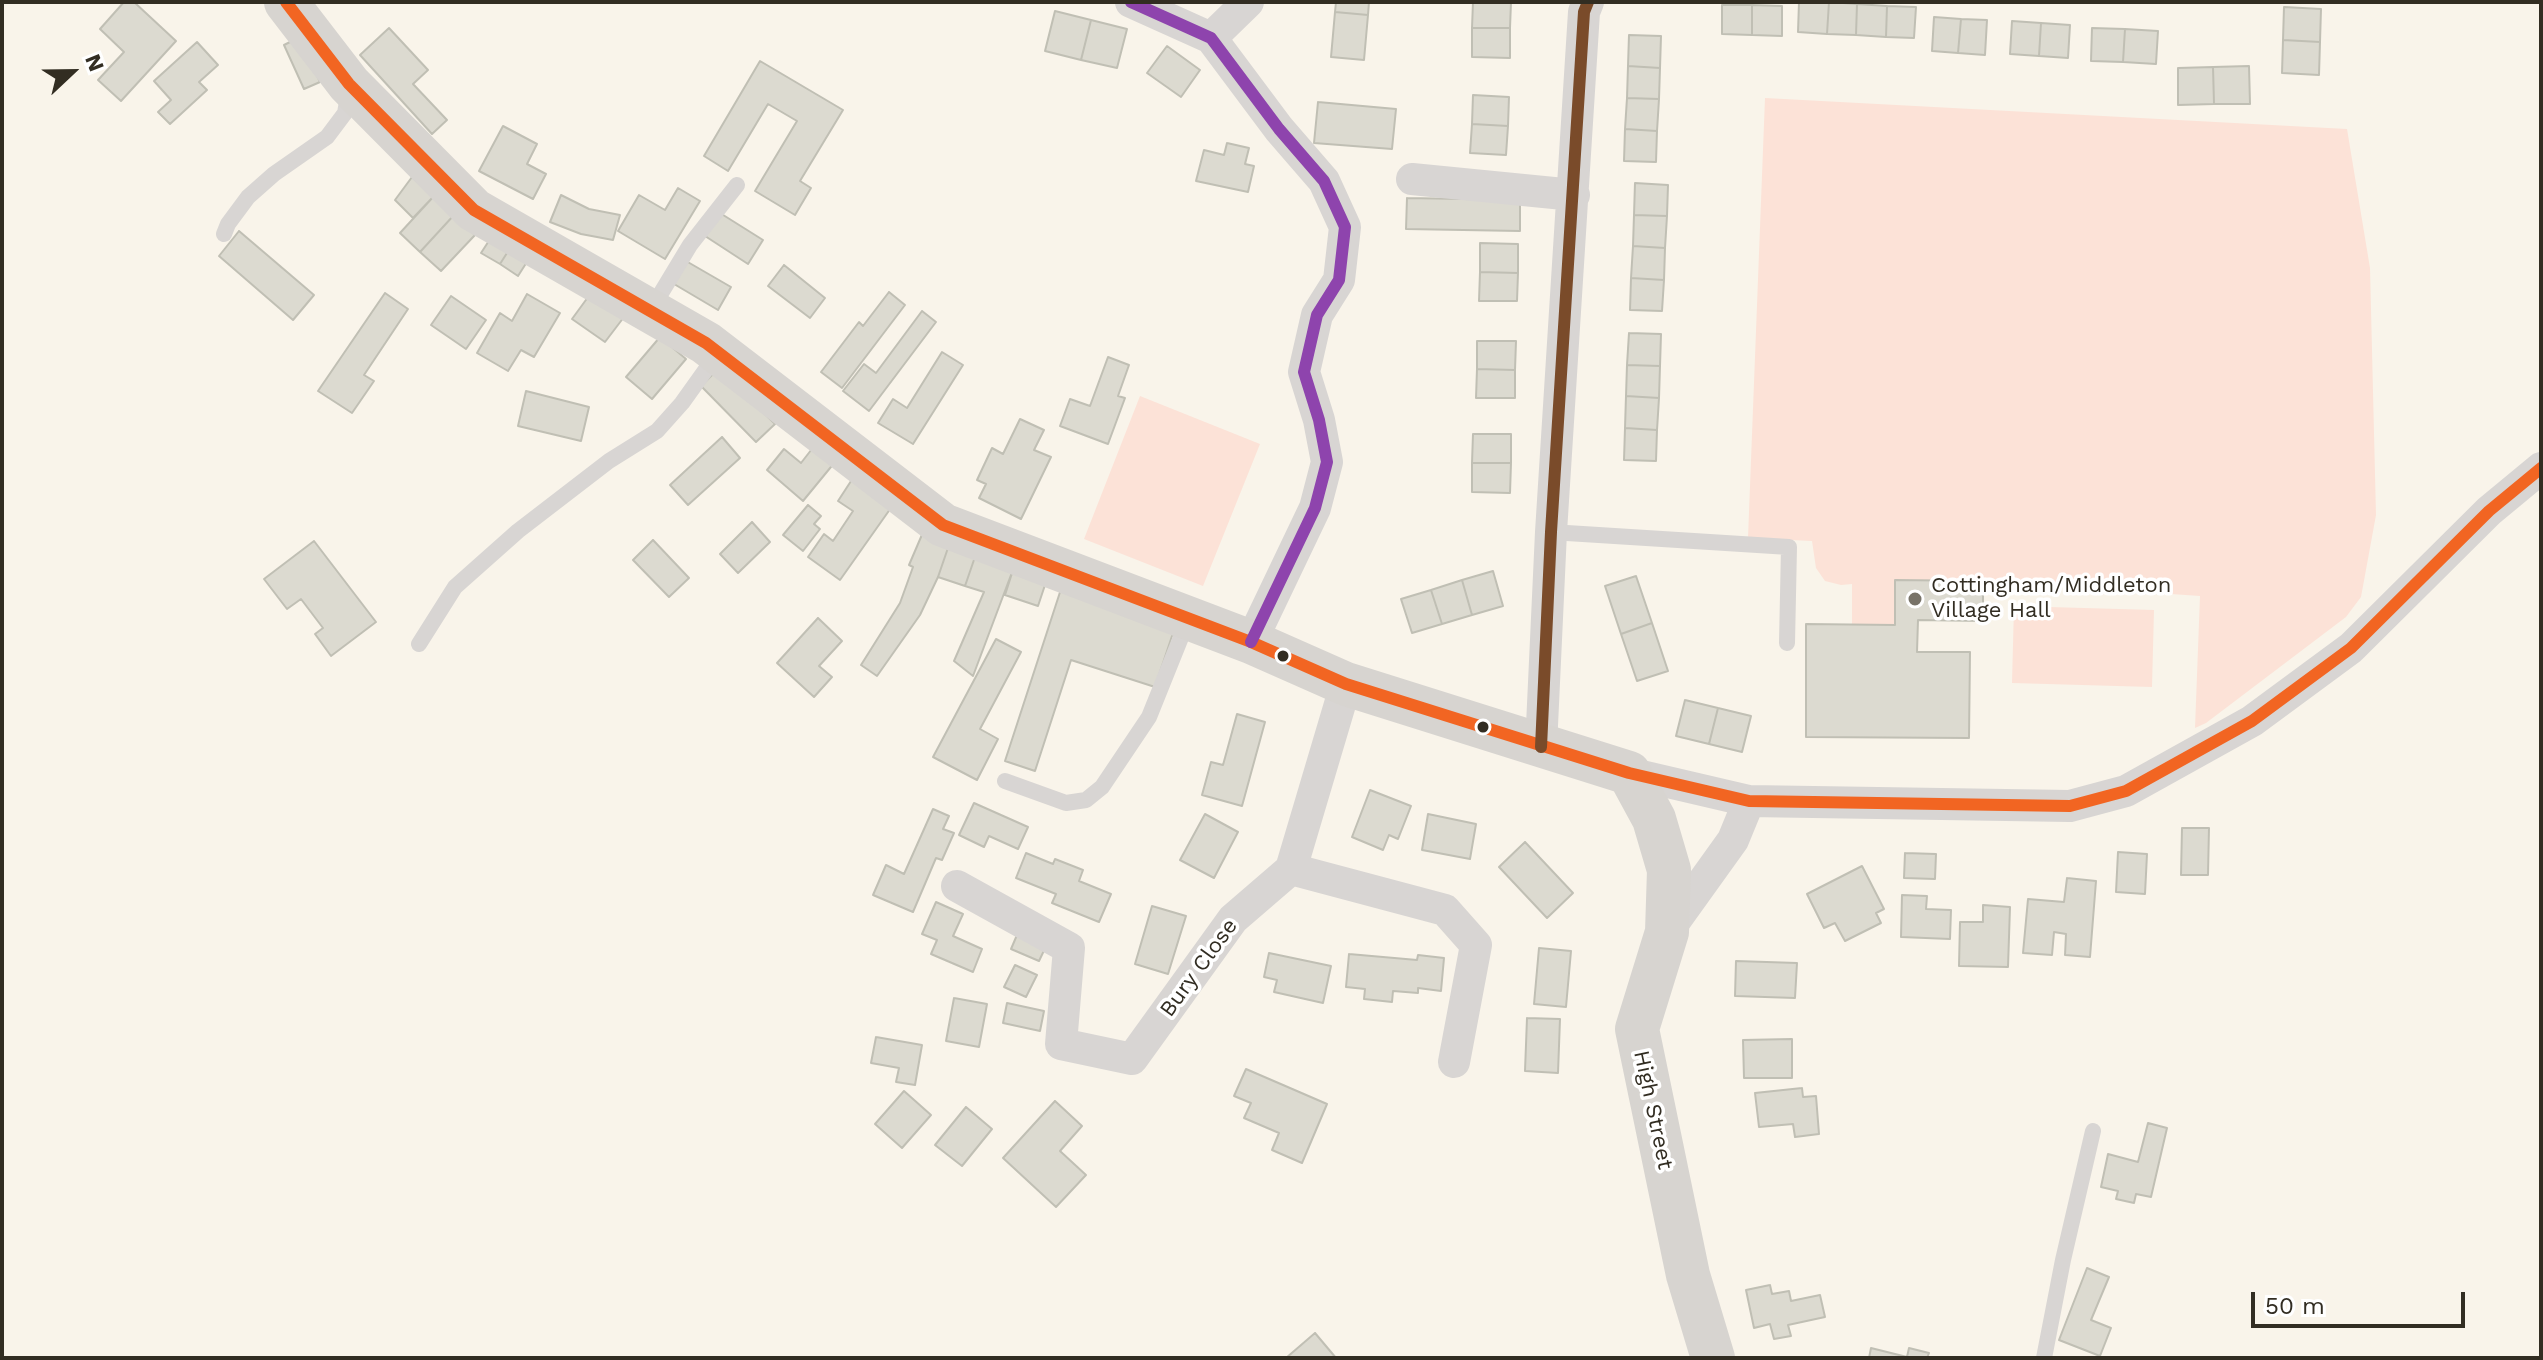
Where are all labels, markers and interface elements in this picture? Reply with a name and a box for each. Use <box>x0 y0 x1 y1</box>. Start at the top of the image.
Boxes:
north arrow <box>32 32 112 112</box>
text: N <box>80 51 109 75</box>
place label: Cottingham/Middleton Village Hall <box>1931 573 2171 624</box>
marker: Cottingham/Middleton Village Hall <box>1906 590 1924 608</box>
unlabelled marker <box>1275 648 1291 664</box>
unlabelled marker <box>1475 719 1491 735</box>
street label: Bury Close <box>1154 914 1244 1022</box>
street label: High Street <box>1628 1048 1678 1172</box>
scale bar <box>2255 1276 2469 1326</box>
text: 50 m <box>2265 1292 2325 1320</box>

